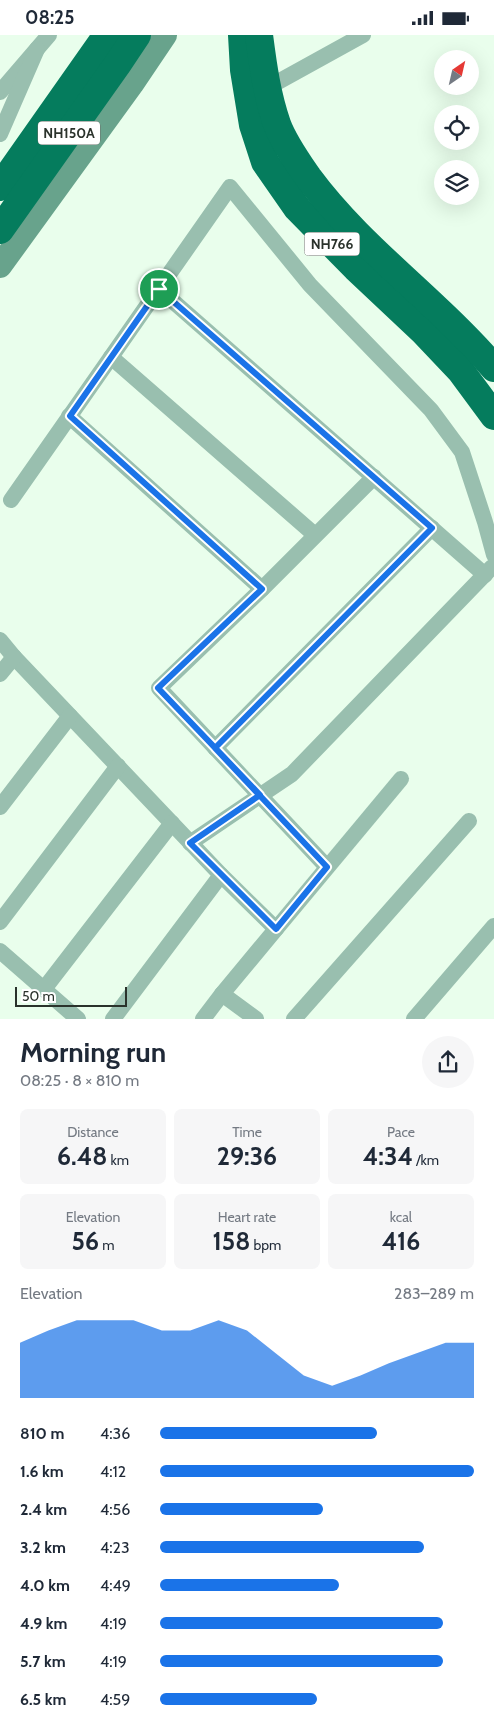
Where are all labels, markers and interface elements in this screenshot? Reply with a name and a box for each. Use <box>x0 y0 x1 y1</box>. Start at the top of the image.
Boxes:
text: 08:25 <box>25 6 74 29</box>
north arrow <box>434 50 479 95</box>
map controls <box>434 50 479 205</box>
button: locate <box>434 105 479 150</box>
road number: NH150A <box>38 121 100 145</box>
button: layers <box>434 160 479 205</box>
road number: NH766 <box>304 233 360 255</box>
pin <box>138 268 180 310</box>
icon: arrive <box>145 275 173 303</box>
scale bar <box>15 984 128 1007</box>
text: 50 m <box>22 987 55 1005</box>
text: Morning run <box>20 1035 166 1069</box>
button: share <box>422 1036 474 1088</box>
text: 08:25 · 8 × 810 m <box>20 1071 139 1090</box>
text: Distance <box>67 1123 119 1141</box>
text: Time <box>232 1123 262 1141</box>
text: Pace <box>387 1123 415 1141</box>
text: 6.48 <box>57 1141 107 1171</box>
text: 29:36 <box>217 1141 277 1171</box>
text: 4:34 <box>363 1141 413 1171</box>
text: km <box>107 1151 129 1169</box>
text: /km <box>413 1151 439 1169</box>
text: Elevation <box>66 1208 120 1226</box>
text: Heart rate <box>218 1208 276 1226</box>
text: kcal <box>390 1208 412 1226</box>
text: 56 <box>72 1226 99 1256</box>
text: 158 <box>213 1226 250 1256</box>
text: 416 <box>382 1226 420 1256</box>
text: m <box>99 1236 114 1254</box>
text: bpm <box>250 1236 281 1254</box>
text: Elevation <box>20 1284 83 1303</box>
text: 283–289 m <box>394 1284 474 1303</box>
text: 810 m <box>20 1424 64 1443</box>
text: 4:36 <box>100 1424 130 1443</box>
text: 1.6 km <box>20 1462 64 1481</box>
text: 4:12 <box>100 1462 126 1481</box>
text: 2.4 km <box>20 1500 67 1519</box>
text: 4:56 <box>100 1500 130 1519</box>
text: 3.2 km <box>20 1538 66 1557</box>
text: 4:23 <box>100 1538 130 1557</box>
text: 4.0 km <box>20 1576 70 1595</box>
text: 4:49 <box>100 1576 131 1595</box>
text: 4.9 km <box>20 1614 68 1633</box>
text: 4:19 <box>100 1614 127 1633</box>
text: 5.7 km <box>20 1652 66 1671</box>
text: 4:19 <box>100 1652 127 1671</box>
text: 6.5 km <box>20 1690 66 1709</box>
text: 4:59 <box>100 1690 130 1709</box>

